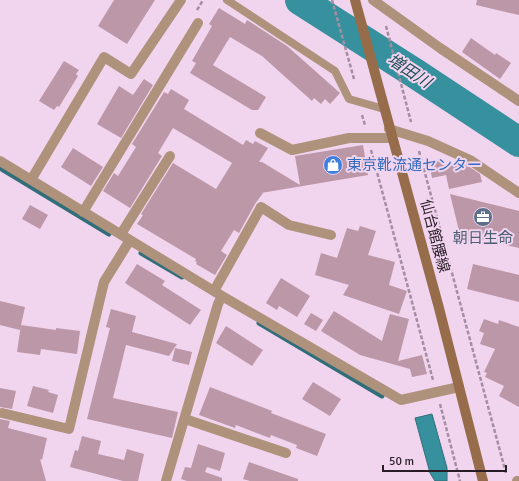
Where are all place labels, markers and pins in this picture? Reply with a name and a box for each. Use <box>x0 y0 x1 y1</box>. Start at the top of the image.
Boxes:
shop icon: 東京靴流通センター <box>322 154 344 176</box>
place label: 東京靴流通センター <box>347 156 482 174</box>
office icon: 朝日生命 <box>472 206 494 228</box>
place label: 朝日生命 <box>453 229 513 247</box>

